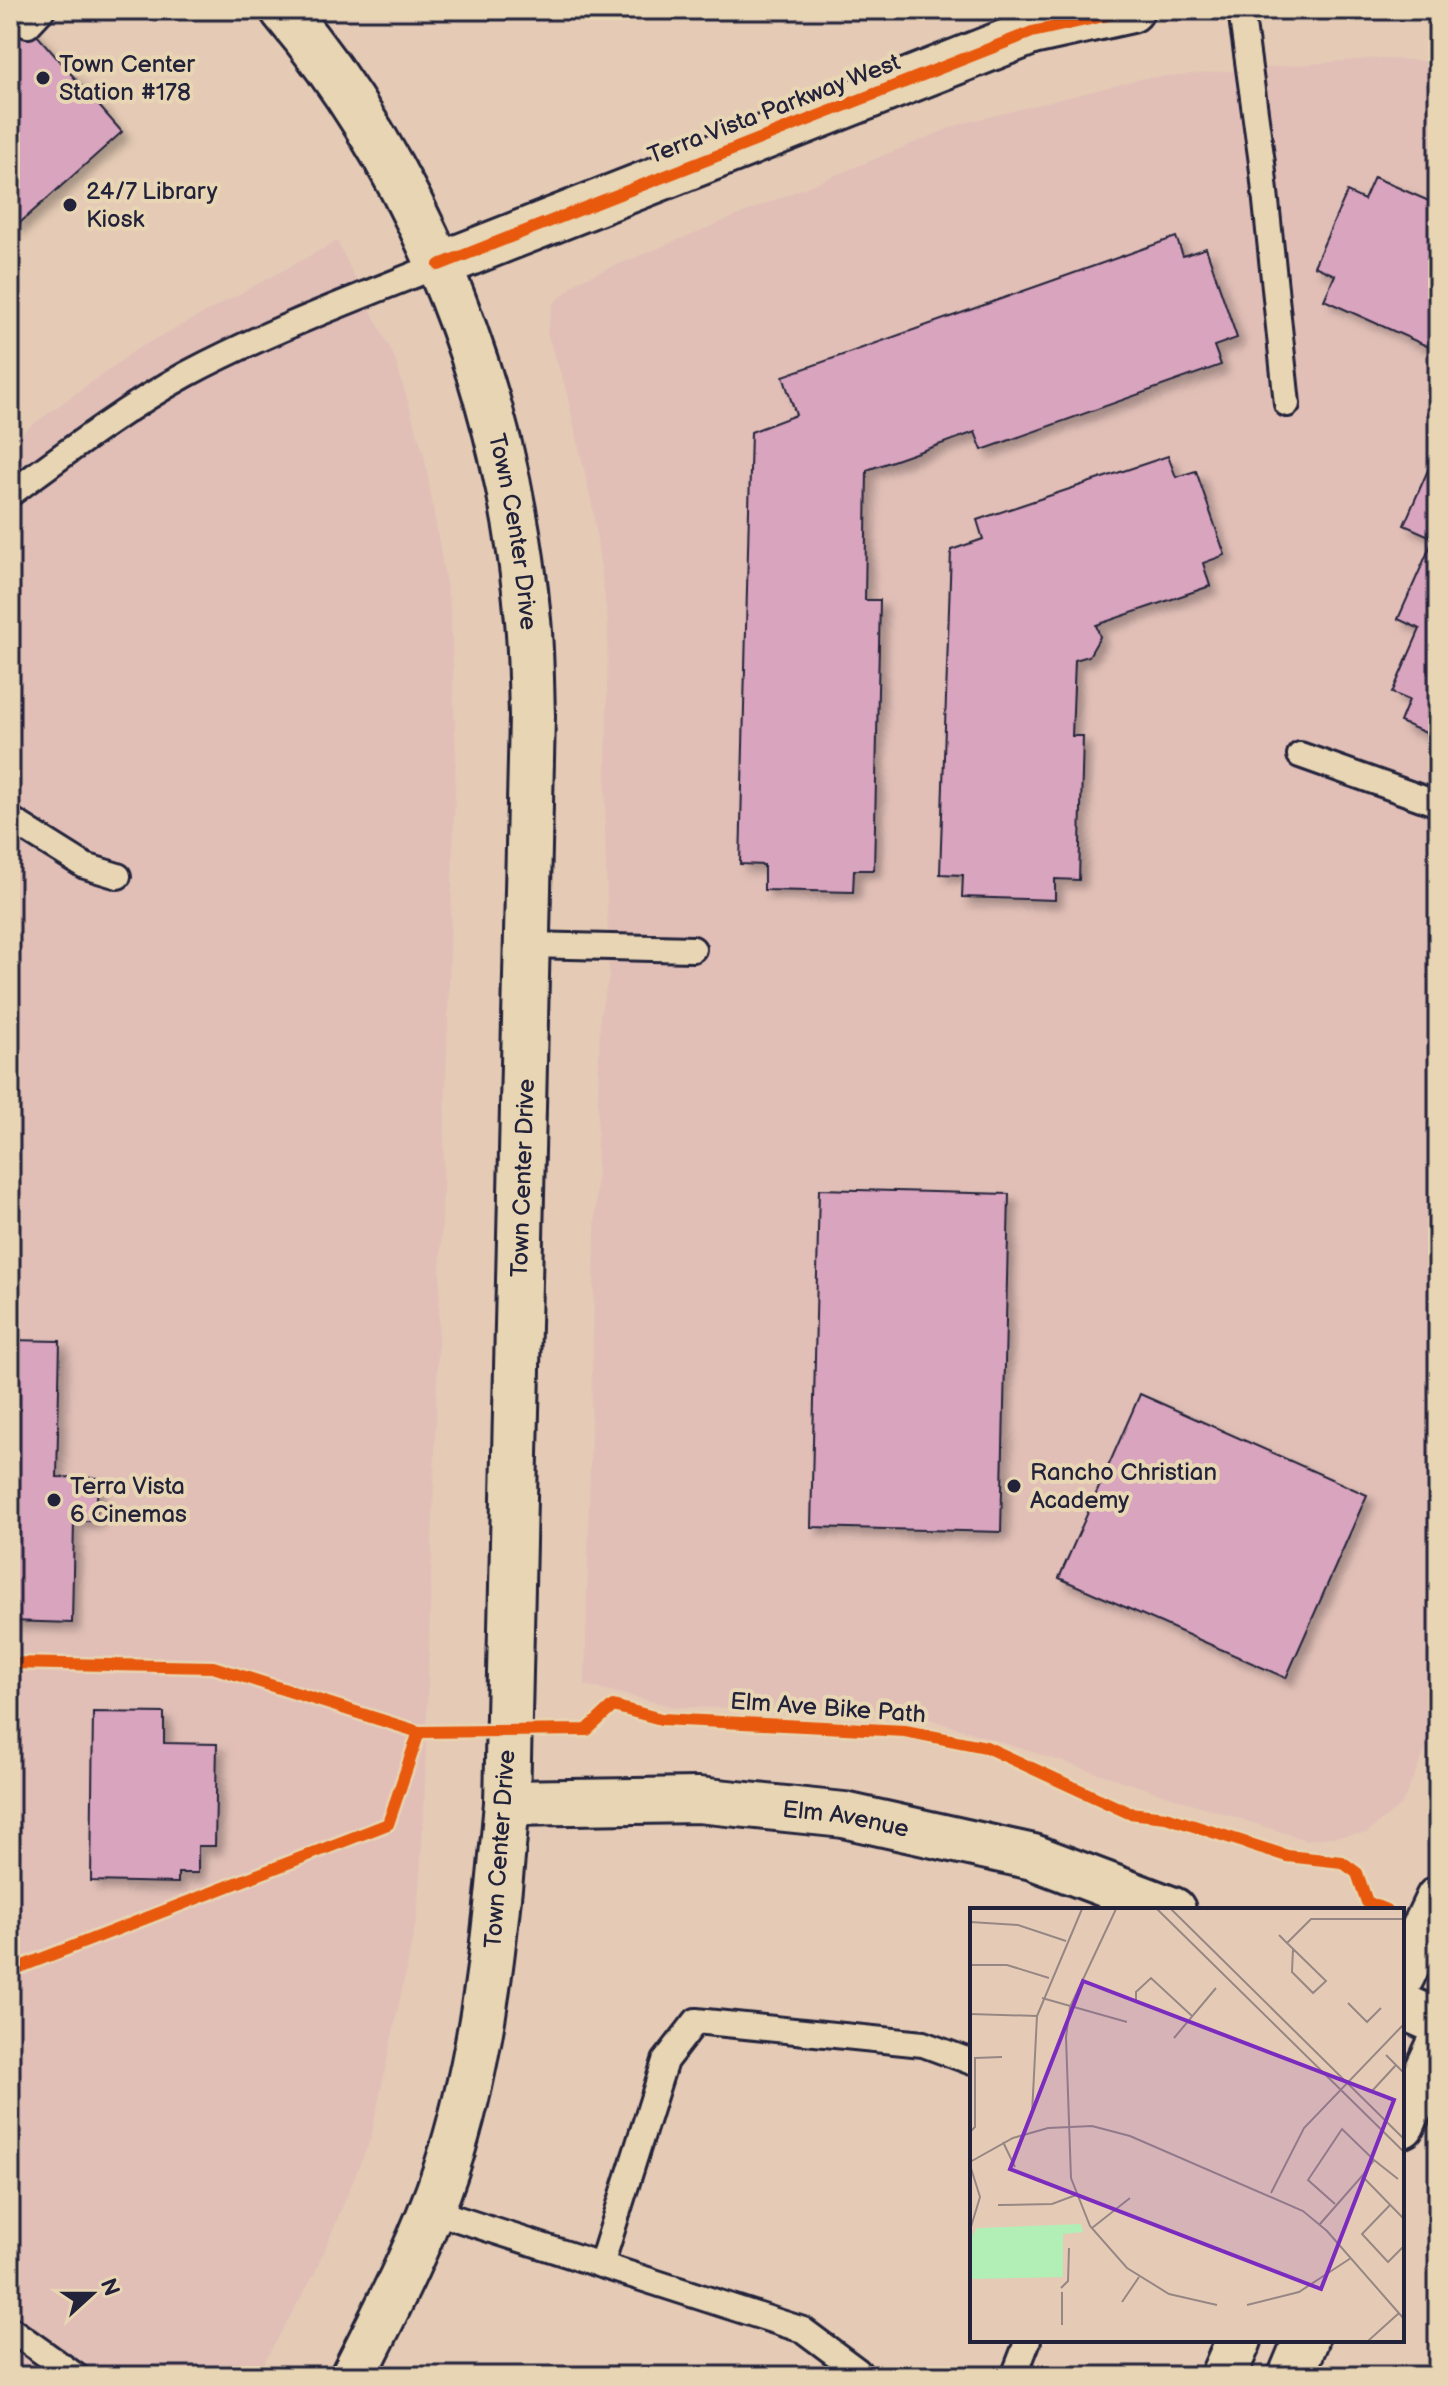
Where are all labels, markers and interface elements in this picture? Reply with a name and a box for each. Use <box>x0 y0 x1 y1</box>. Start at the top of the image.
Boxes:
street label: Terra Vista Parkway West <box>644 47 905 171</box>
place label: Town Center Station #178 <box>59 50 195 107</box>
marker: Town Center Station #178 <box>34 69 52 87</box>
place label: 24/7 Library Kiosk <box>86 177 218 234</box>
marker: 24/7 Library Kiosk <box>61 196 79 214</box>
street label: Town Center Drive <box>482 430 543 631</box>
street label: Town Center Drive <box>505 1078 541 1278</box>
place label: Rancho Christian Academy <box>1030 1458 1217 1515</box>
place label: Terra Vista 6 Cinemas <box>70 1472 187 1529</box>
marker: Rancho Christian Academy <box>1005 1477 1023 1495</box>
marker: Terra Vista 6 Cinemas <box>45 1491 63 1509</box>
street label: Elm Ave Bike Path <box>729 1687 927 1729</box>
street label: Town Center Drive <box>479 1749 521 1949</box>
street label: Elm Avenue <box>781 1794 912 1844</box>
inset map <box>970 1908 1404 2342</box>
north arrow <box>52 2254 132 2334</box>
text: N <box>94 2275 125 2300</box>

